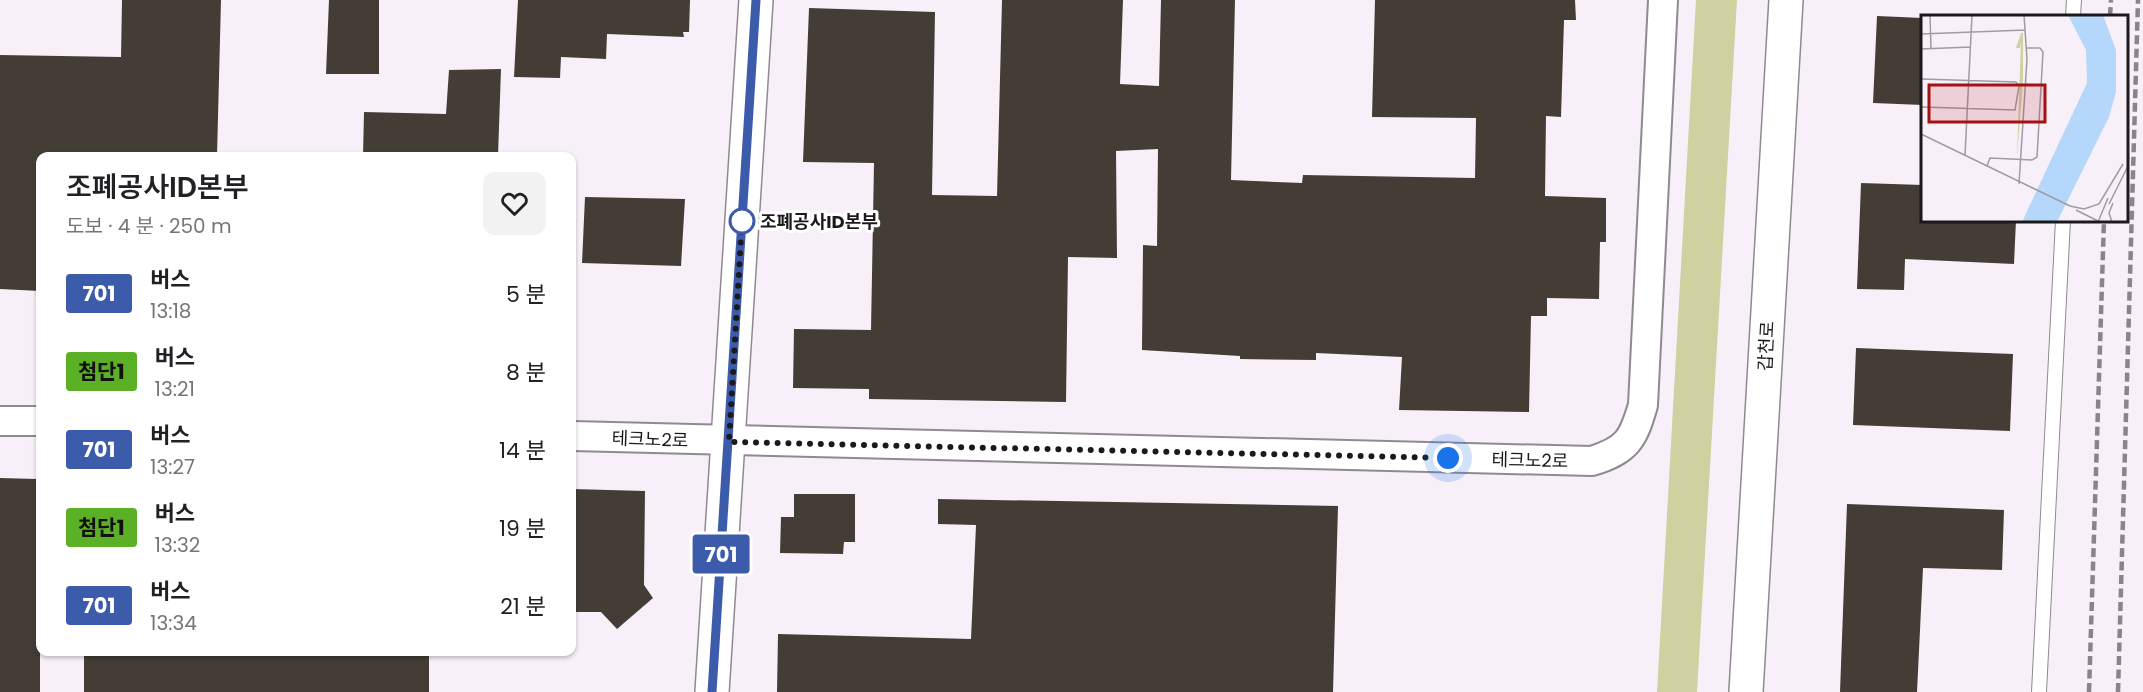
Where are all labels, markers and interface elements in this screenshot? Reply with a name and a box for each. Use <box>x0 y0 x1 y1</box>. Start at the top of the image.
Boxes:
inset map <box>1921 15 2128 222</box>
text: 조폐공사ID본부 <box>66 168 248 207</box>
button: heart <box>483 172 546 235</box>
marker: 조폐공사ID본부 <box>729 208 755 234</box>
place label: 조폐공사ID본부 <box>760 209 878 234</box>
text: 도보 · 4 분 · 250 m <box>66 212 232 240</box>
text: 버스 <box>150 264 190 295</box>
text: 701 <box>83 279 115 308</box>
text: 5 분 <box>506 279 546 310</box>
text: 13:18 <box>150 297 191 325</box>
street label: 갑천로 <box>1752 321 1780 371</box>
text: 버스 <box>155 342 195 373</box>
text: 첨단1 <box>78 357 125 386</box>
text: 8 분 <box>506 357 546 388</box>
text: 13:21 <box>155 375 195 403</box>
text: 버스 <box>150 420 190 451</box>
street label: 테크노2로 <box>611 425 689 453</box>
text: 701 <box>83 435 115 464</box>
text: 14 분 <box>499 435 546 466</box>
your location <box>1433 443 1463 473</box>
street label: 테크노2로 <box>1491 447 1569 473</box>
text: 13:27 <box>150 453 195 481</box>
text: 버스 <box>155 498 195 529</box>
text: 첨단1 <box>78 513 125 542</box>
text: 19 분 <box>499 513 546 544</box>
text: 13:32 <box>155 531 200 559</box>
line badge: 701 <box>686 534 756 574</box>
text: 701 <box>705 540 737 569</box>
text: 버스 <box>150 576 190 607</box>
text: 701 <box>83 591 115 620</box>
text: 21 분 <box>500 591 546 622</box>
text: 13:34 <box>150 609 197 637</box>

